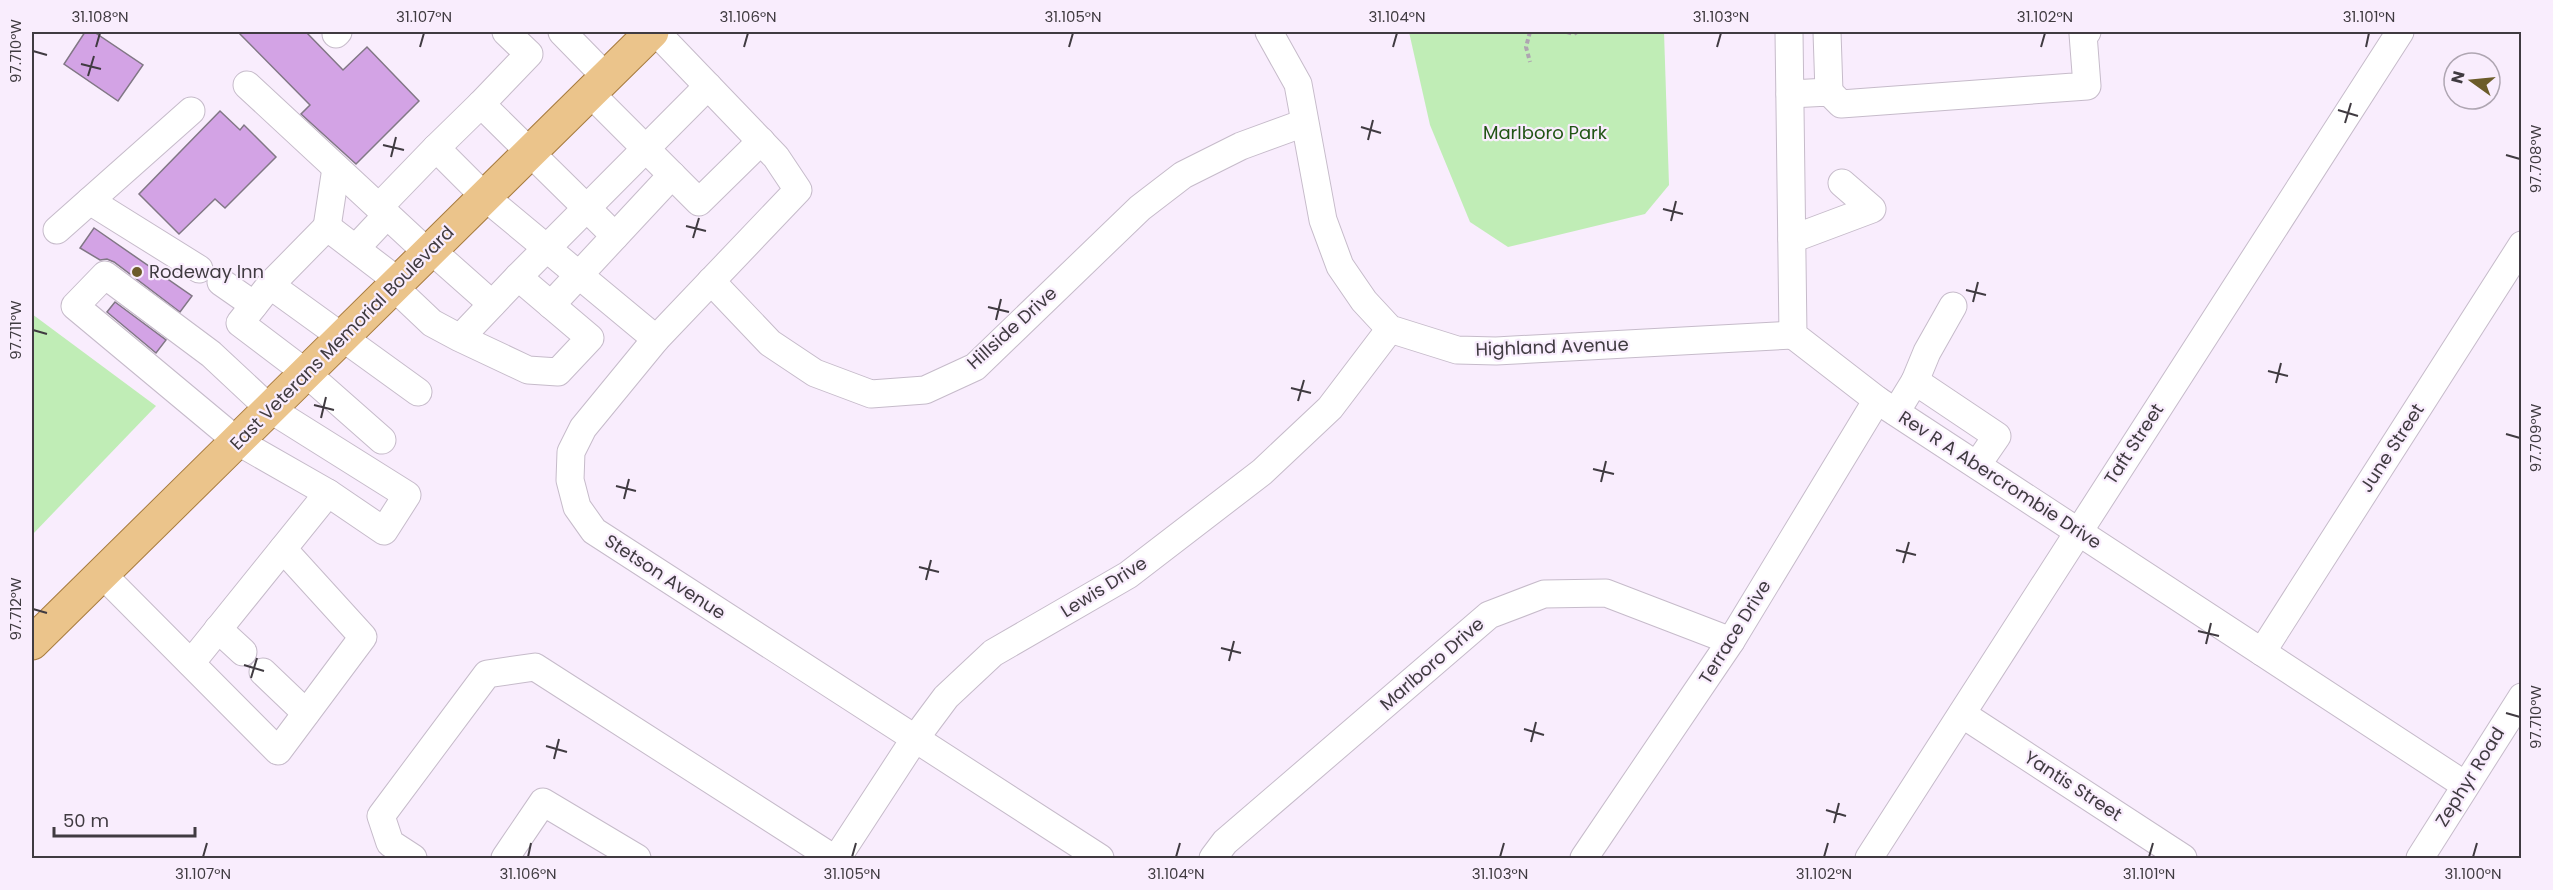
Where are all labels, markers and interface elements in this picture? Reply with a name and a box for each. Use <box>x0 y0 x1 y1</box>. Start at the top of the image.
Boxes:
text: 31.108°N <box>71 6 129 27</box>
text: 31.107°N <box>396 6 452 27</box>
text: 31.106°N <box>719 6 777 27</box>
text: 31.105°N <box>1044 6 1102 27</box>
text: 31.104°N <box>1368 6 1426 27</box>
text: 31.103°N <box>1693 6 1749 27</box>
text: 31.102°N <box>2017 6 2073 27</box>
text: 31.101°N <box>2343 6 2395 27</box>
text: 97.710°W <box>5 19 26 83</box>
north arrow <box>2442 51 2502 111</box>
text: N <box>2445 68 2471 86</box>
park label: Marlboro Park <box>1483 120 1608 145</box>
text: 97.708°W <box>2525 124 2546 193</box>
street label: East Veterans Memorial Boulevard <box>224 220 459 455</box>
place label: Rodeway Inn <box>149 259 264 284</box>
marker: Rodeway Inn <box>130 265 144 279</box>
street label: Hillside Drive <box>961 281 1062 375</box>
text: 97.711°W <box>5 300 26 360</box>
street label: Highland Avenue <box>1475 331 1629 362</box>
street label: Taft Street <box>2098 398 2169 489</box>
street label: June Street <box>2354 398 2430 497</box>
text: 97.709°W <box>2525 403 2546 472</box>
street label: Rev R A Abercrombie Drive <box>1894 404 2107 555</box>
street label: Stetson Avenue <box>600 528 731 625</box>
street label: Lewis Drive <box>1056 550 1152 623</box>
street label: Terrace Drive <box>1693 575 1777 689</box>
text: 97.712°W <box>5 577 26 641</box>
street label: Marlboro Drive <box>1374 611 1489 716</box>
text: 97.710°W <box>2525 685 2546 749</box>
street label: Zephyr Road <box>2429 722 2510 831</box>
street label: Yantis Street <box>2019 745 2127 827</box>
scale bar <box>54 800 195 838</box>
text: 50 m <box>63 808 109 833</box>
text: 31.107°N <box>175 863 231 884</box>
text: 31.106°N <box>499 863 557 884</box>
text: 31.105°N <box>823 863 881 884</box>
text: 31.104°N <box>1147 863 1205 884</box>
text: 31.103°N <box>1472 863 1528 884</box>
text: 31.102°N <box>1796 863 1852 884</box>
text: 31.101°N <box>2123 863 2175 884</box>
text: 31.100°N <box>2444 863 2502 884</box>

